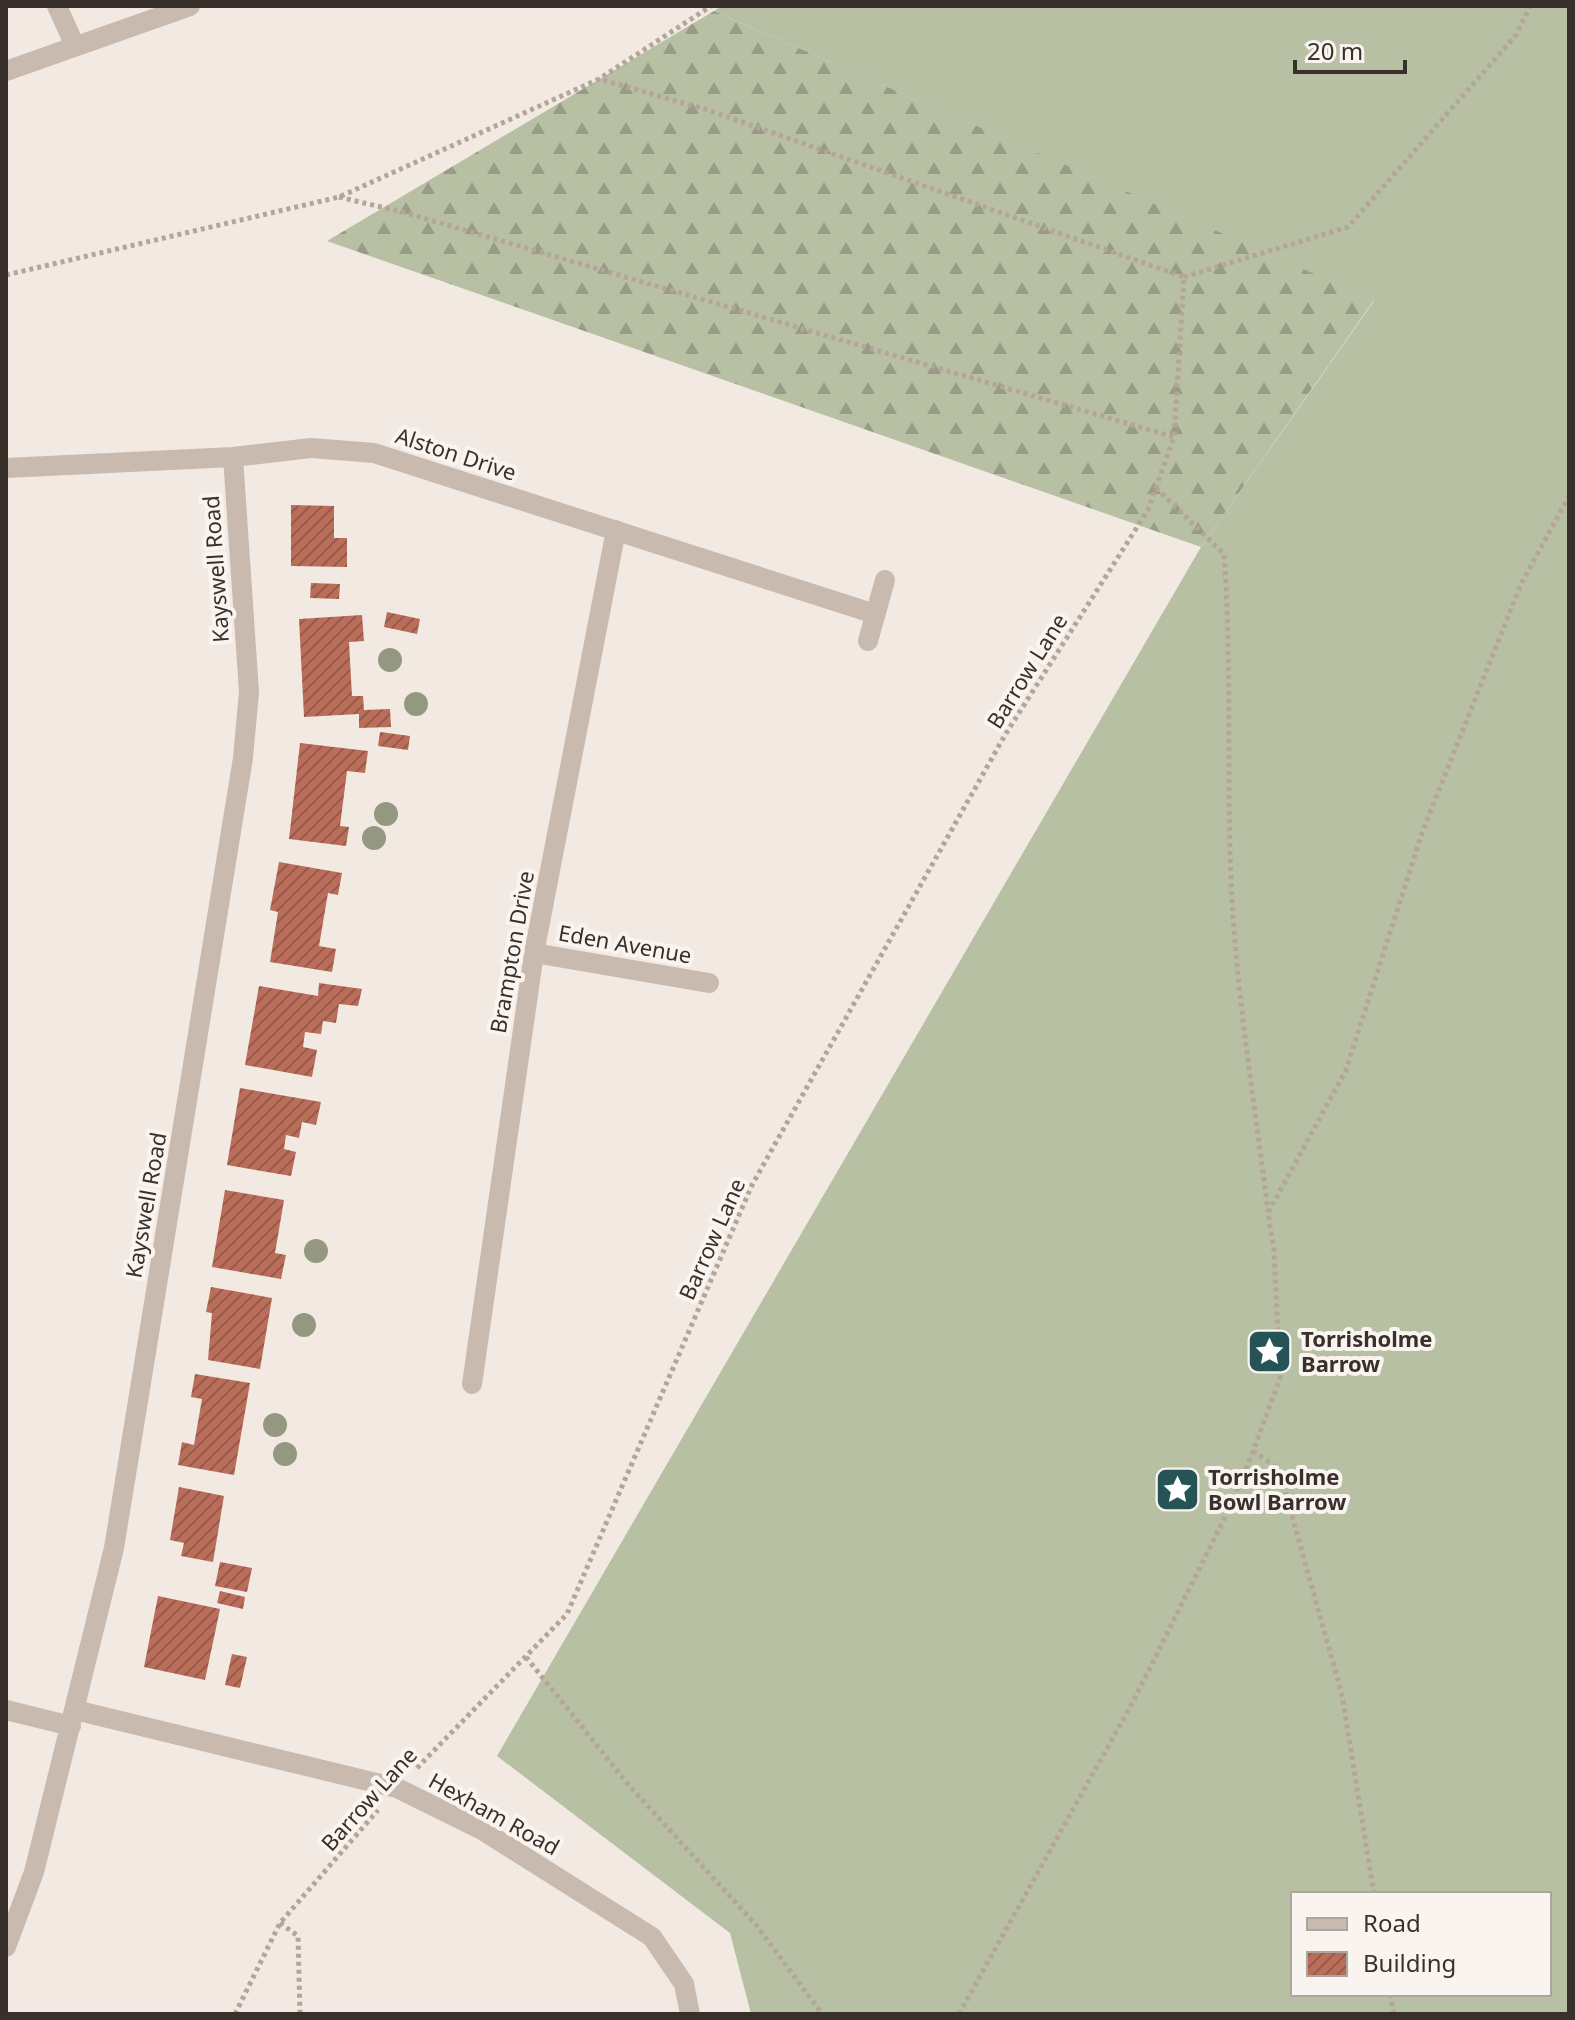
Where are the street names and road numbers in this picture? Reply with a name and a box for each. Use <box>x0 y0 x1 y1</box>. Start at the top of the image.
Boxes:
street label: Alston Drive <box>392 419 521 487</box>
street label: Kayswell Road <box>195 495 235 644</box>
street label: Barrow Lane <box>979 607 1073 734</box>
street label: Brampton Drive <box>482 868 540 1035</box>
street label: Eden Avenue <box>556 917 694 969</box>
street label: Kayswell Road <box>117 1130 173 1280</box>
street label: Barrow Lane <box>671 1173 751 1304</box>
street label: Barrow Lane <box>314 1740 423 1857</box>
street label: Hexham Road <box>424 1765 565 1861</box>

